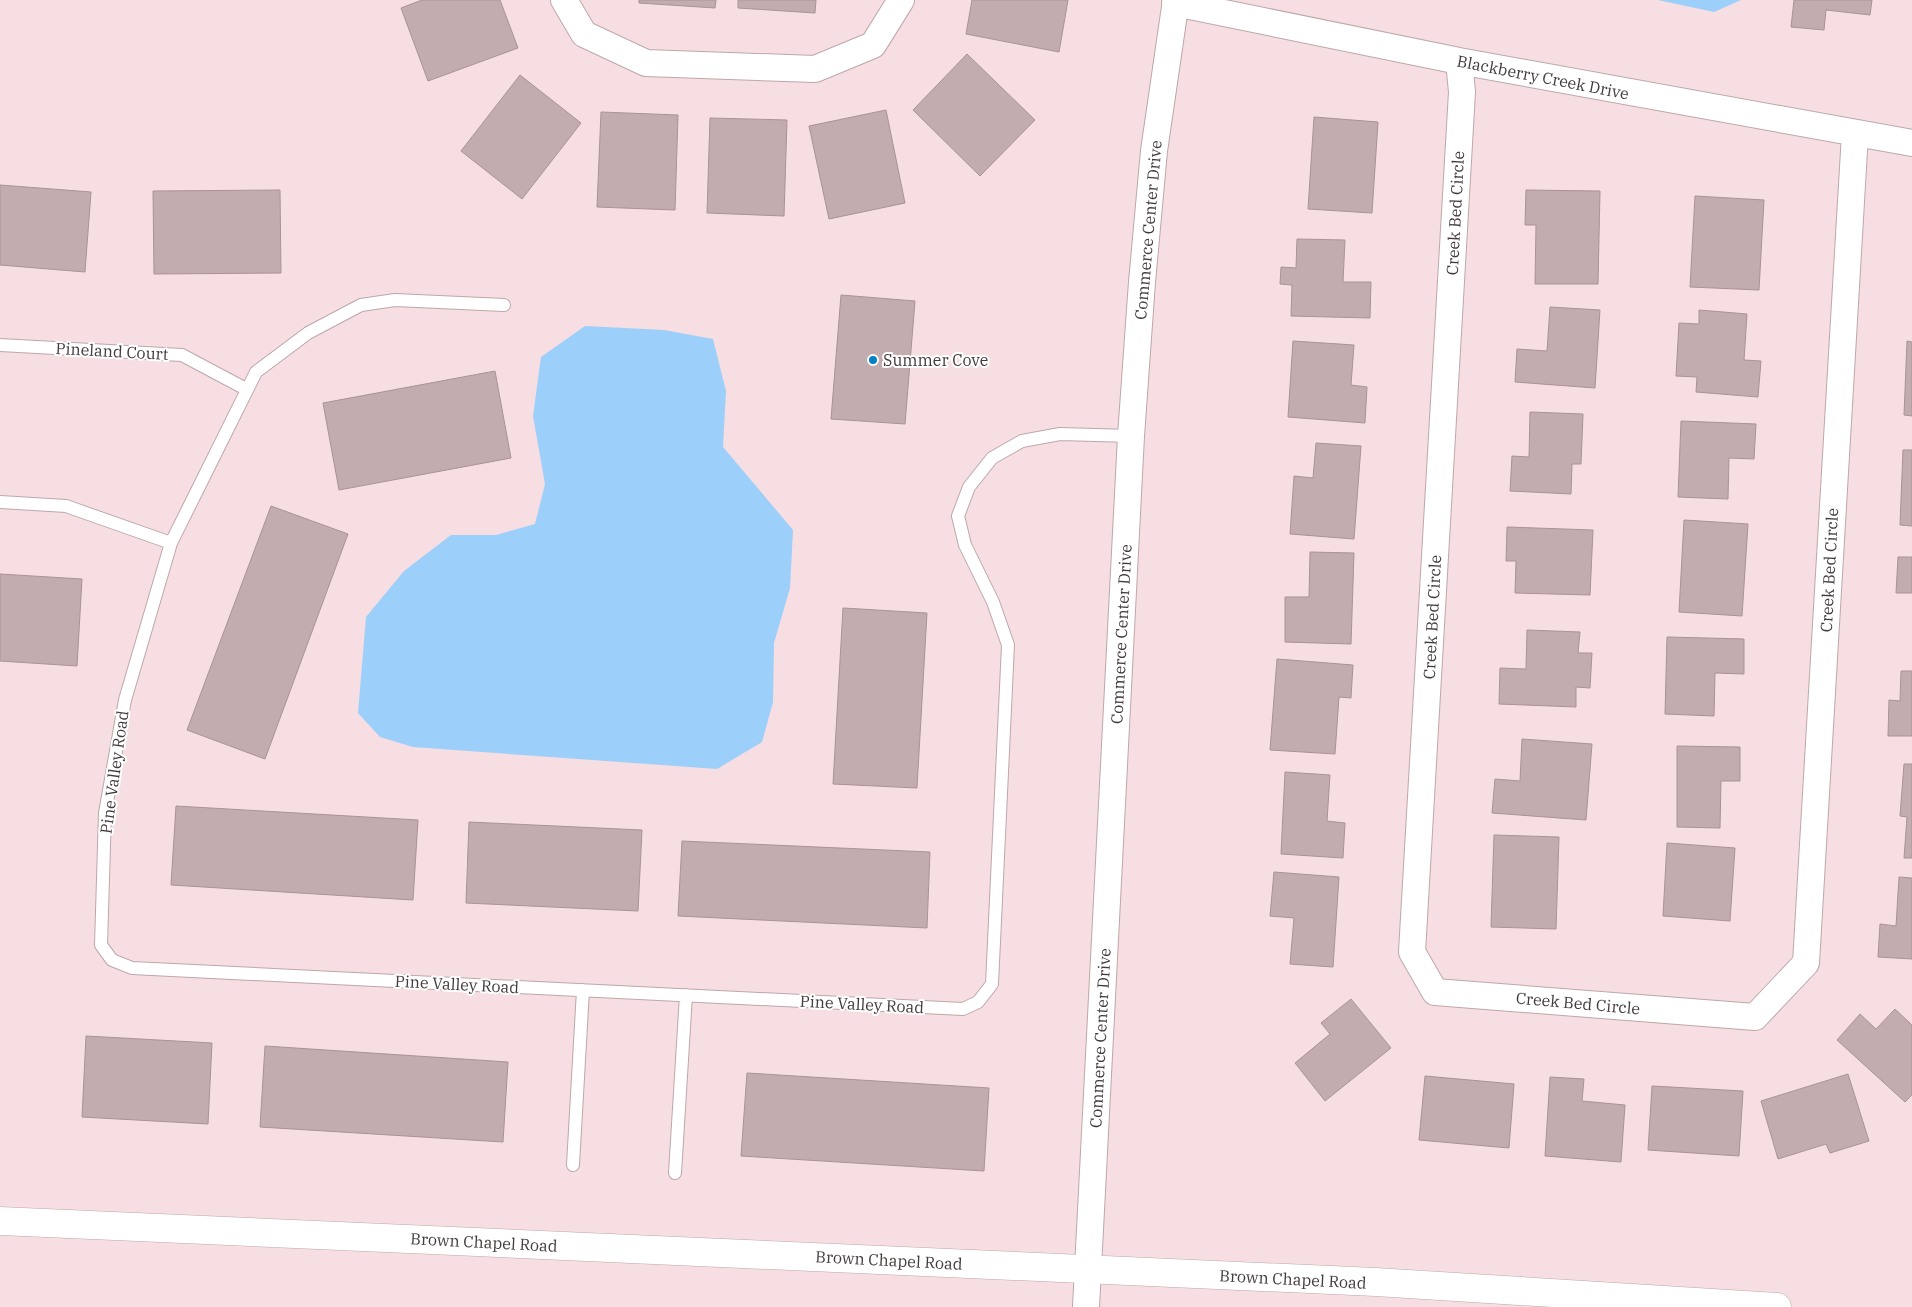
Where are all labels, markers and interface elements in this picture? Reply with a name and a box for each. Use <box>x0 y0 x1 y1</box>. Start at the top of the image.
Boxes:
street label: Blackberry Creek Drive <box>1455 50 1631 104</box>
street label: Commerce Center Drive <box>1130 139 1166 321</box>
street label: Creek Bed Circle <box>1442 150 1468 276</box>
street label: Pineland Court <box>55 338 169 364</box>
place label: Summer Cove <box>883 350 988 370</box>
marker: Summer Cove <box>867 354 879 366</box>
street label: Creek Bed Circle <box>1816 507 1842 633</box>
street label: Commerce Center Drive <box>1106 543 1136 725</box>
street label: Creek Bed Circle <box>1419 554 1445 680</box>
street label: Pine Valley Road <box>95 709 133 835</box>
street label: Commerce Center Drive <box>1085 947 1115 1129</box>
street label: Pine Valley Road <box>394 971 520 997</box>
street label: Creek Bed Circle <box>1515 988 1641 1018</box>
street label: Pine Valley Road <box>799 991 925 1017</box>
street label: Brown Chapel Road <box>410 1228 558 1256</box>
street label: Brown Chapel Road <box>815 1246 963 1274</box>
street label: Brown Chapel Road <box>1219 1265 1367 1293</box>

